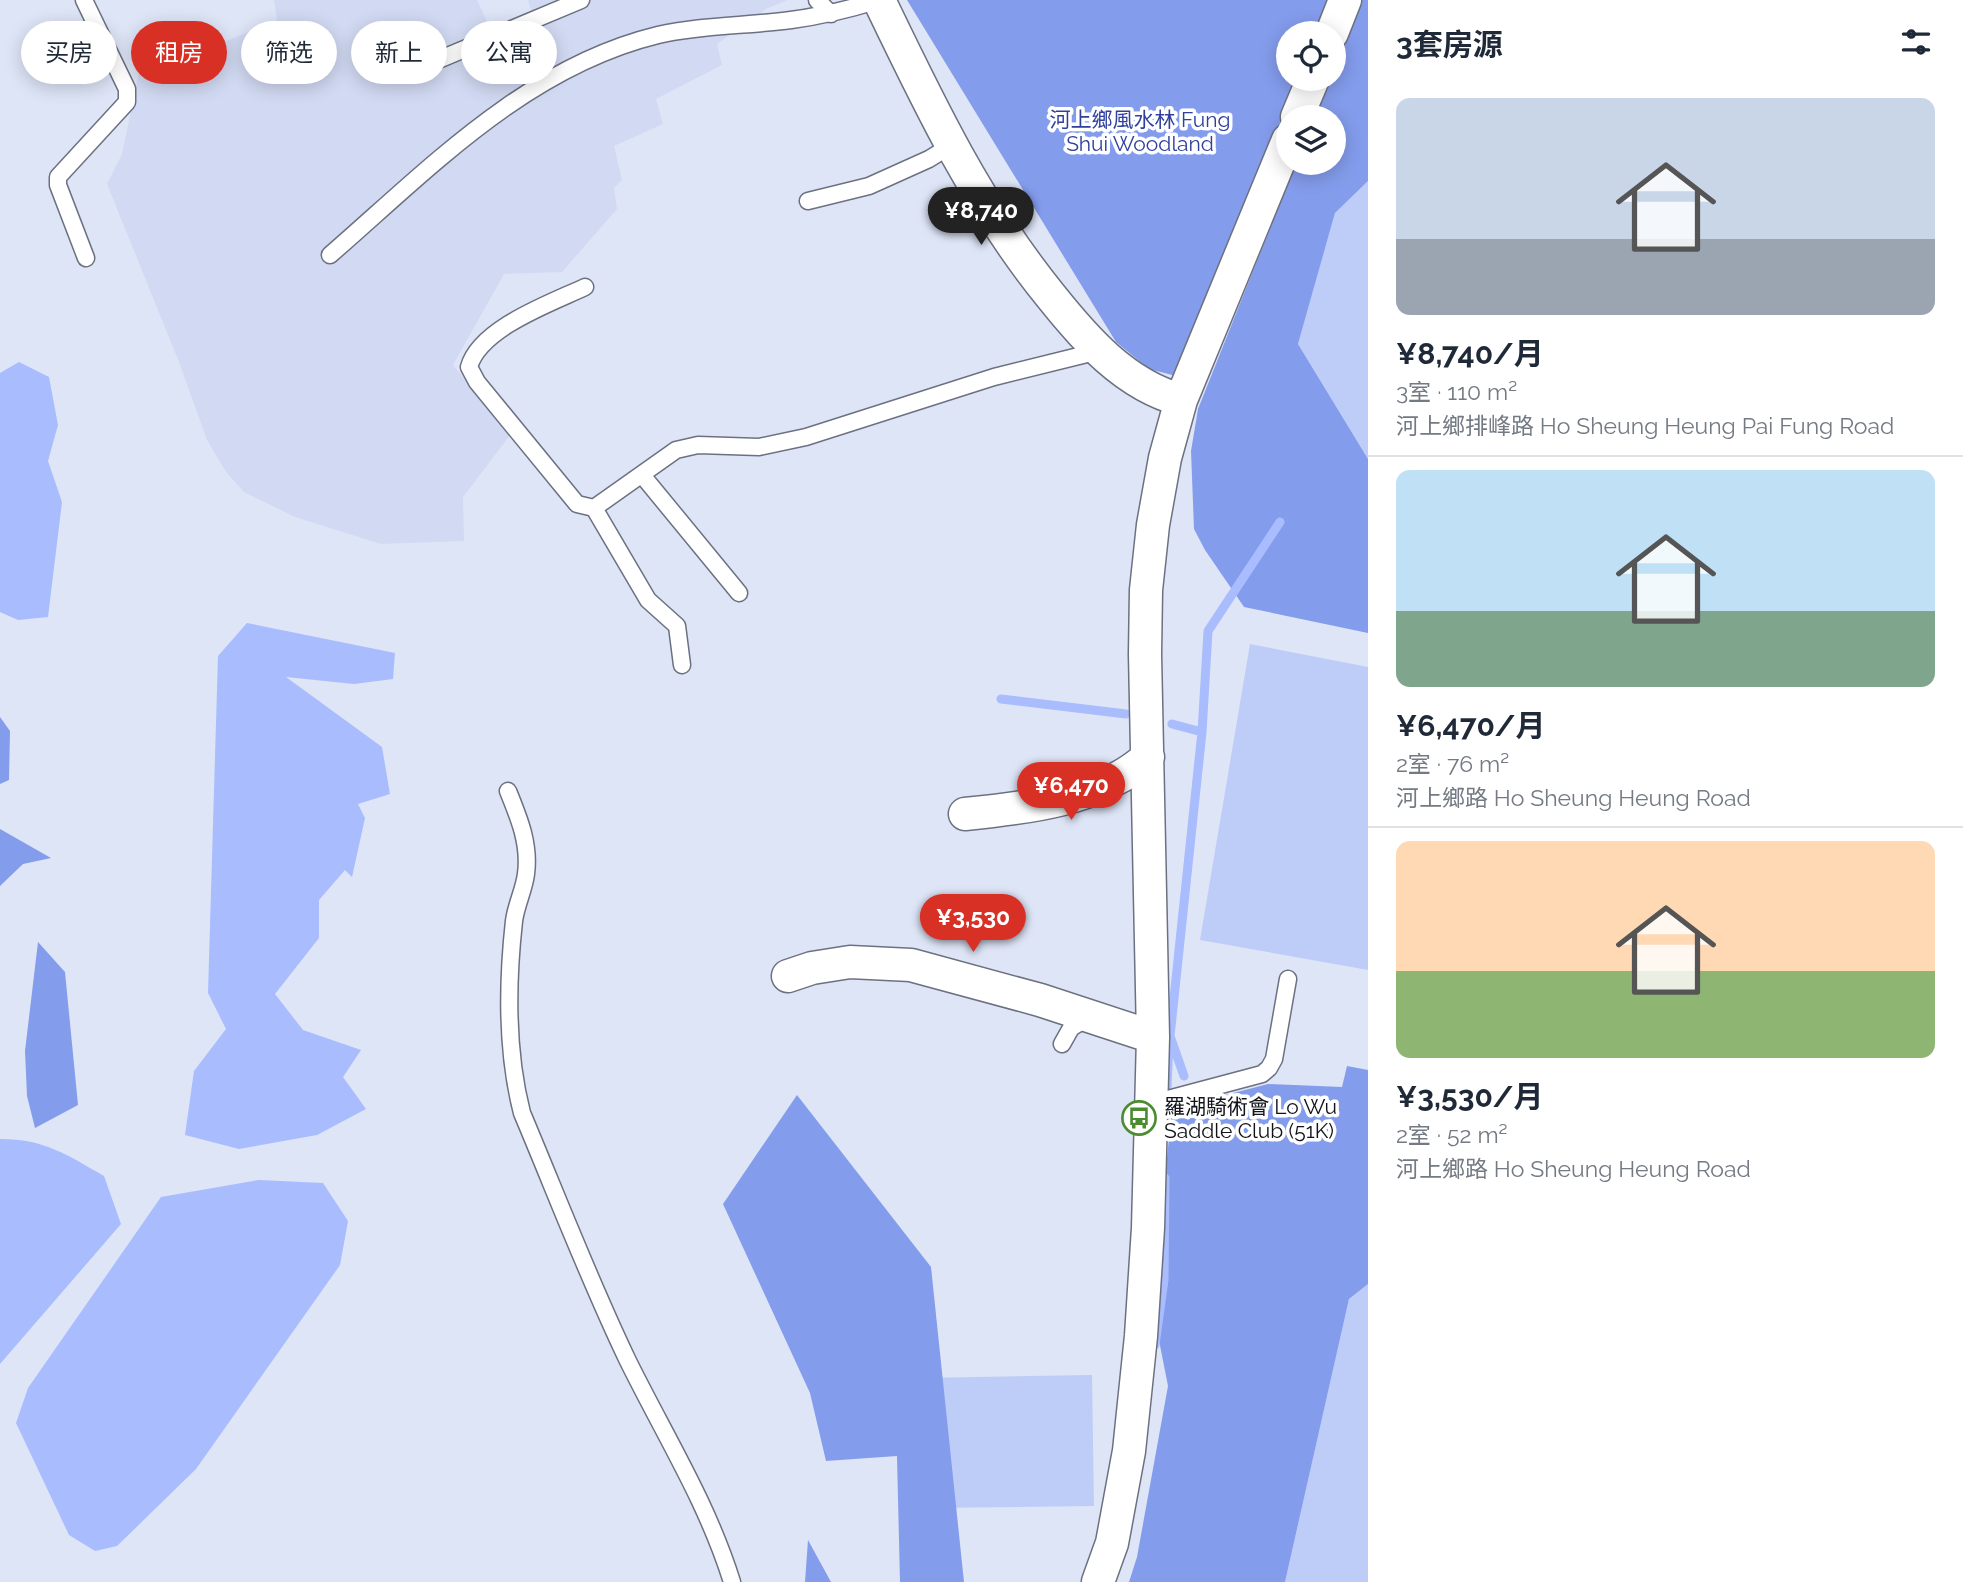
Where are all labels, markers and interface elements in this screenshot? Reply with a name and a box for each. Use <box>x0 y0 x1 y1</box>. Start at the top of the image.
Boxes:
chip: 买房 <box>21 21 117 84</box>
chip: 租房 <box>131 21 227 84</box>
chip: 筛选 <box>241 21 337 84</box>
chip: 新上 <box>351 21 447 84</box>
chip: 公寓 <box>461 21 557 84</box>
map controls <box>1276 21 1346 175</box>
button: locate <box>1276 21 1346 91</box>
icon: filters <box>1897 23 1935 61</box>
text: 3套房源 <box>1396 27 1503 62</box>
button: layers <box>1276 105 1346 175</box>
park label: 河上鄉風水林 Fung Shui Woodland <box>1050 107 1230 156</box>
icon: home <box>1603 144 1729 270</box>
pin: ¥8,740 <box>924 188 1038 247</box>
text: ¥8,740 <box>944 196 1018 223</box>
text: ¥8,740/月 <box>1396 336 1544 371</box>
text: 3室 · 110 m² <box>1396 378 1517 405</box>
text: 河上鄉排峰路 Ho Sheung Heung Pai Fung Road <box>1396 412 1894 439</box>
icon: home <box>1603 516 1729 642</box>
text: ¥6,470/月 <box>1396 708 1546 743</box>
text: 2室 · 76 m² <box>1396 750 1509 777</box>
pin: ¥6,470 <box>1014 762 1128 822</box>
text: ¥6,470 <box>1033 771 1109 798</box>
text: 河上鄉路 Ho Sheung Heung Road <box>1396 784 1751 811</box>
icon: home <box>1603 887 1729 1013</box>
pin: ¥3,530 <box>916 894 1030 954</box>
text: ¥3,530 <box>936 903 1010 930</box>
text: ¥3,530/月 <box>1396 1079 1543 1114</box>
place label: 羅湖騎術會 Lo Wu Saddle Club (51K) <box>1164 1094 1337 1143</box>
bus stop icon: 羅湖騎術會 Lo Wu Saddle Club (51K) <box>1120 1099 1158 1137</box>
text: 2室 · 52 m² <box>1396 1121 1508 1148</box>
text: 河上鄉路 Ho Sheung Heung Road <box>1396 1155 1751 1182</box>

